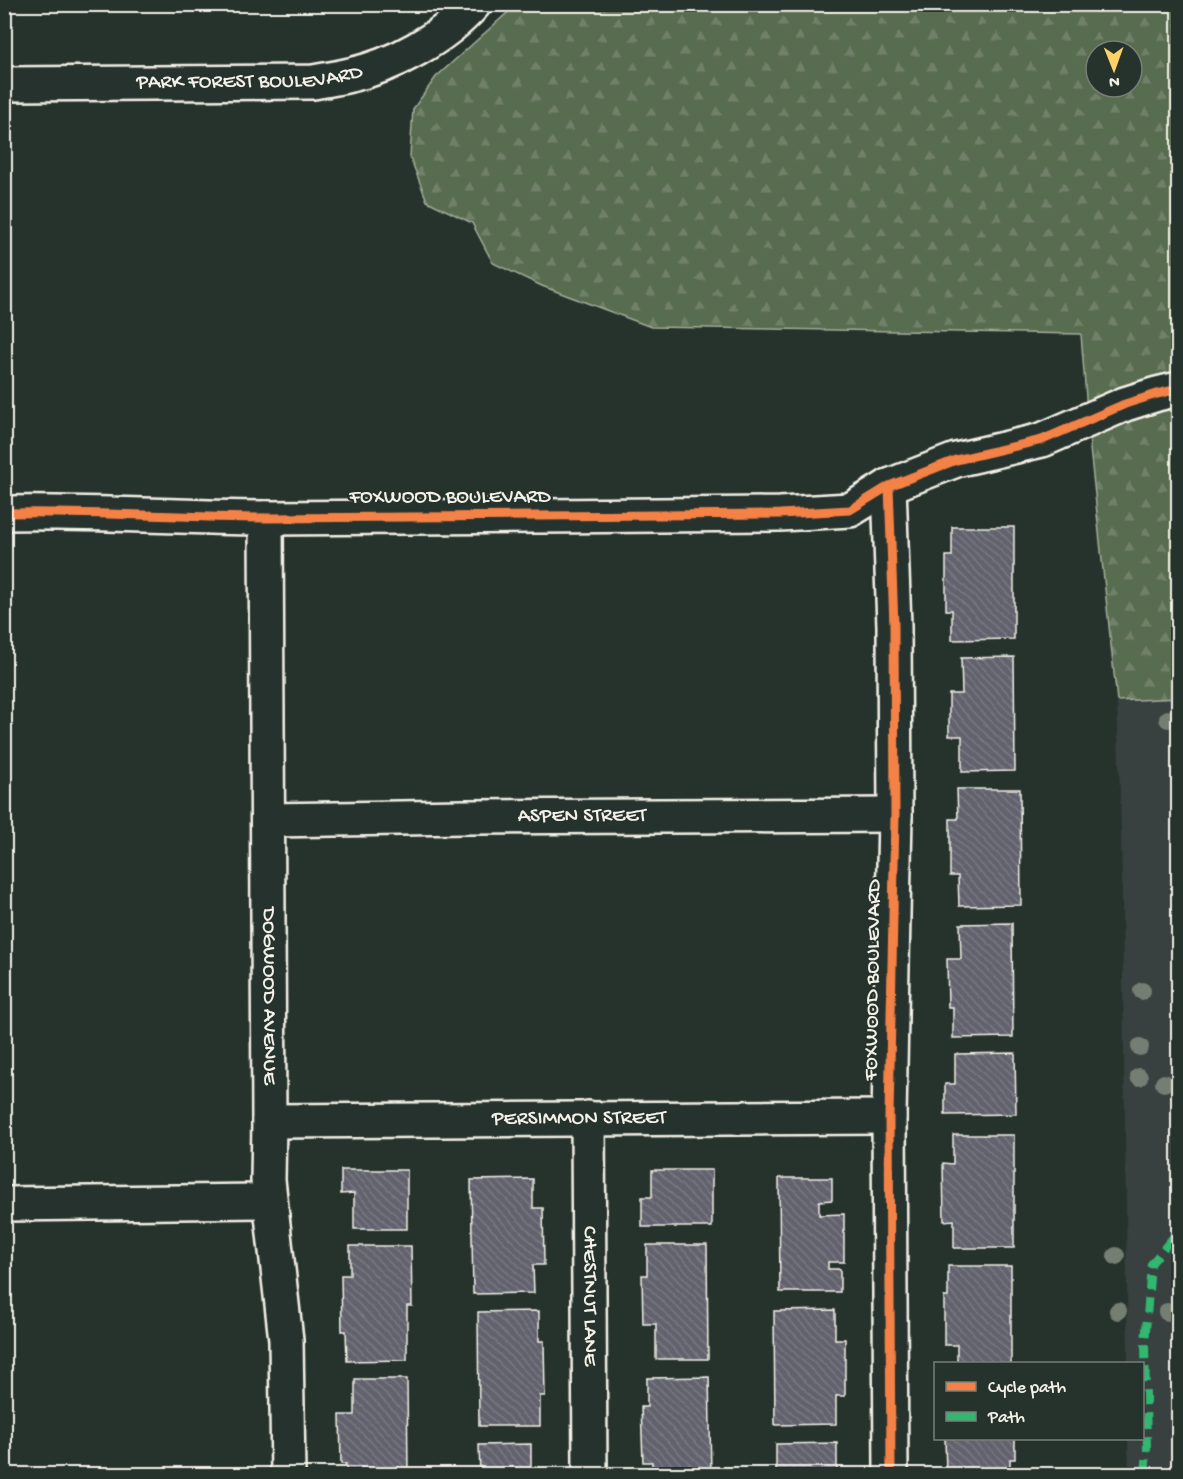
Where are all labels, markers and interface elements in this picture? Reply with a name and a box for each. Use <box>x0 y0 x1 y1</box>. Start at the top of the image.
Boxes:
north arrow <box>1084 39 1144 99</box>
street label: PARK FOREST BOULEVARD <box>135 60 366 96</box>
text: N <box>1108 71 1120 90</box>
street label: FOXWOOD BOULEVARD <box>348 486 551 511</box>
street label: ASPEN STREET <box>518 804 647 829</box>
street label: FOXWOOD BOULEVARD <box>860 879 888 1082</box>
street label: DOGWOOD AVENUE <box>255 905 281 1086</box>
street label: PERSIMMON STREET <box>491 1106 667 1132</box>
street label: CHESTNUT LANE <box>576 1226 602 1367</box>
legend <box>934 1362 1144 1440</box>
text: Cycle path <box>988 1378 1066 1399</box>
text: Path <box>987 1408 1025 1429</box>

